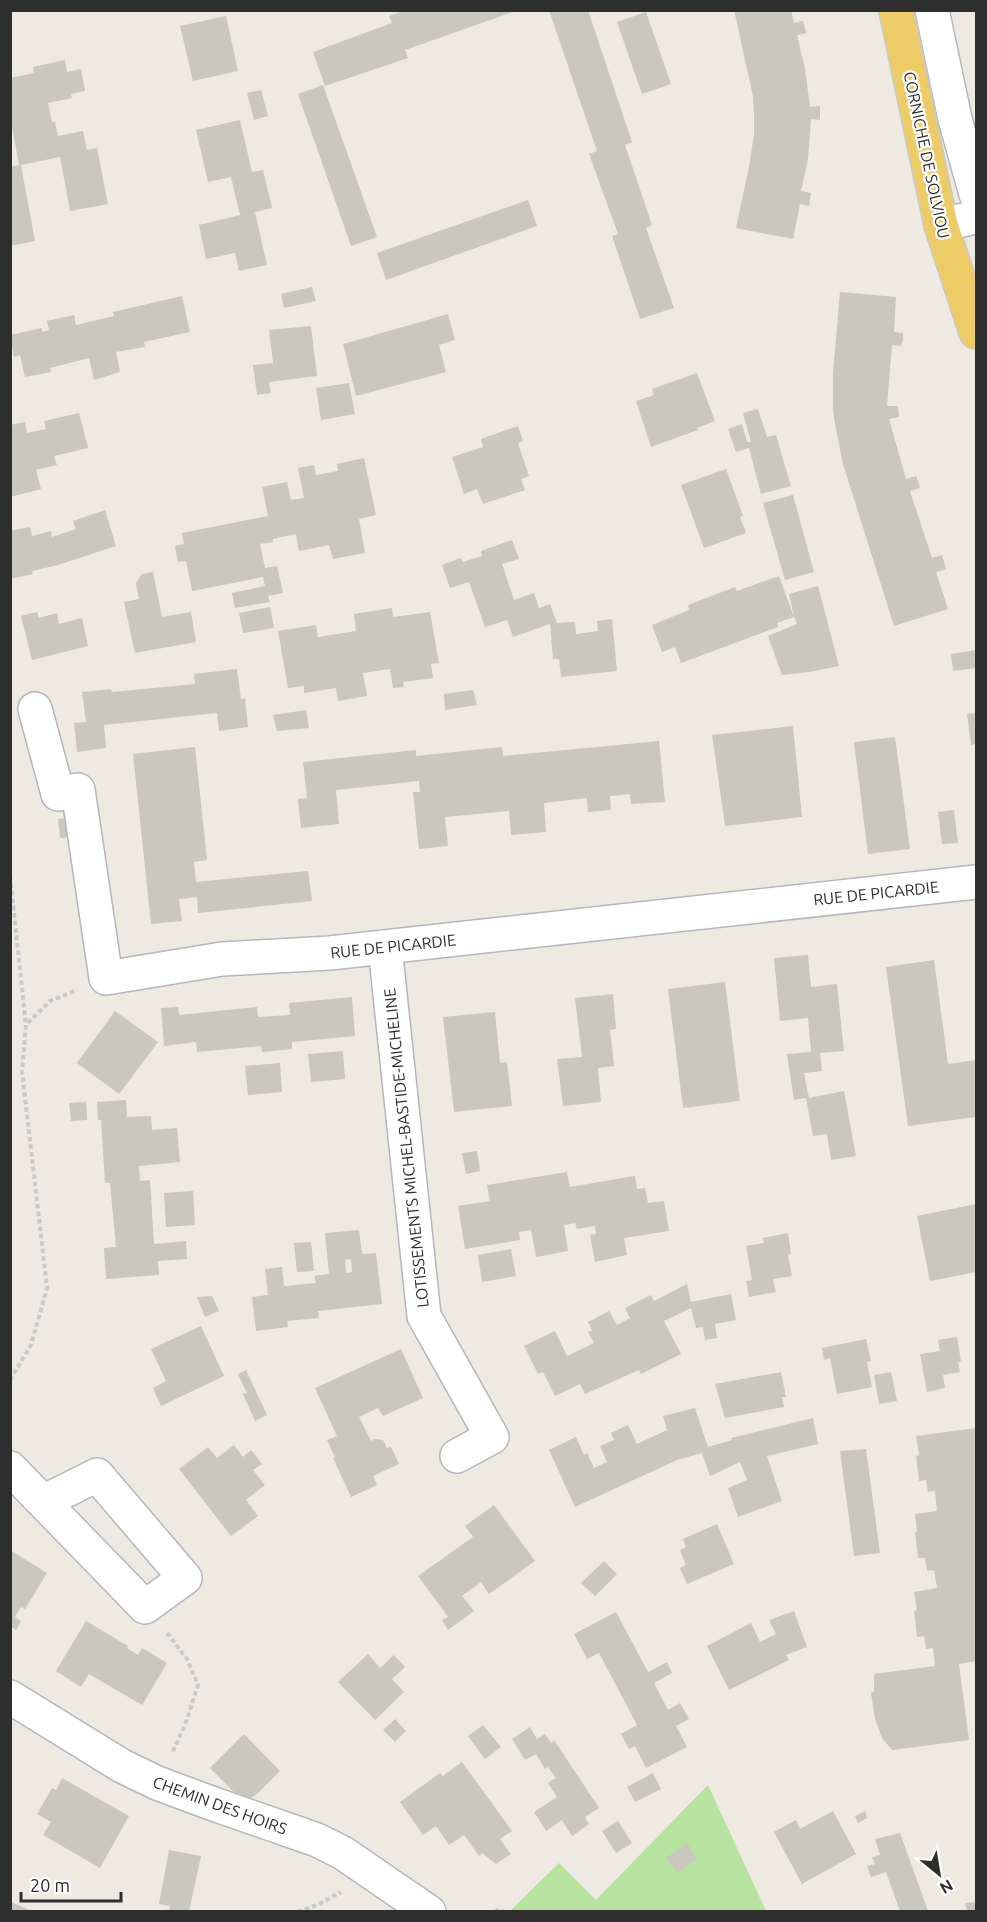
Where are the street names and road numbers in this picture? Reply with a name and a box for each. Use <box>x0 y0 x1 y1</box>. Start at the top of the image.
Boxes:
street label: CORNICHE DE SOLVIOU <box>900 70 954 240</box>
street label: RUE DE PICARDIE <box>812 877 940 909</box>
street label: RUE DE PICARDIE <box>329 930 457 962</box>
street label: LOTISSEMENTS MICHEL-BASTIDE-MICHELINE <box>380 987 432 1309</box>
street label: CHEMIN DES HOIRS <box>150 1772 290 1838</box>

